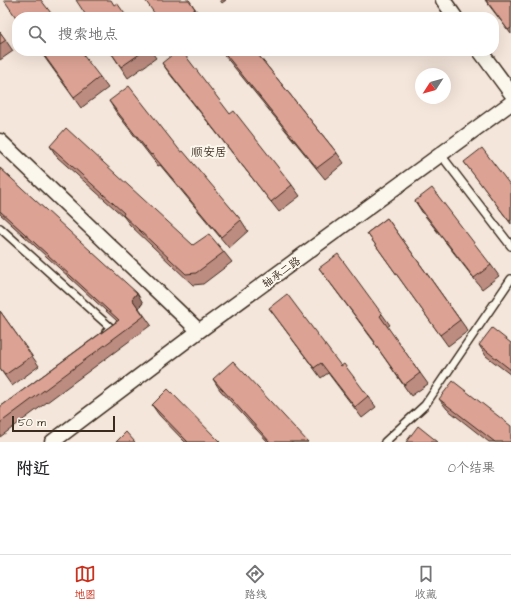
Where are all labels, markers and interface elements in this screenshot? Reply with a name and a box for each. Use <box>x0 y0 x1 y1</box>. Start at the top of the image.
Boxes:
search box <box>12 12 499 56</box>
icon: search <box>26 23 48 45</box>
text: 搜索地点 <box>58 24 118 45</box>
north arrow <box>415 68 451 104</box>
district label: 顺安居 <box>191 144 227 161</box>
street label: 轴承二路 <box>259 253 304 291</box>
scale bar <box>12 414 115 433</box>
text: 50 m <box>18 415 46 430</box>
text: 附近 <box>16 457 50 481</box>
text: 0个结果 <box>448 459 495 477</box>
tab: 地图 <box>74 563 96 602</box>
tab: 路线 <box>244 563 266 602</box>
tab: 收藏 <box>415 563 437 602</box>

